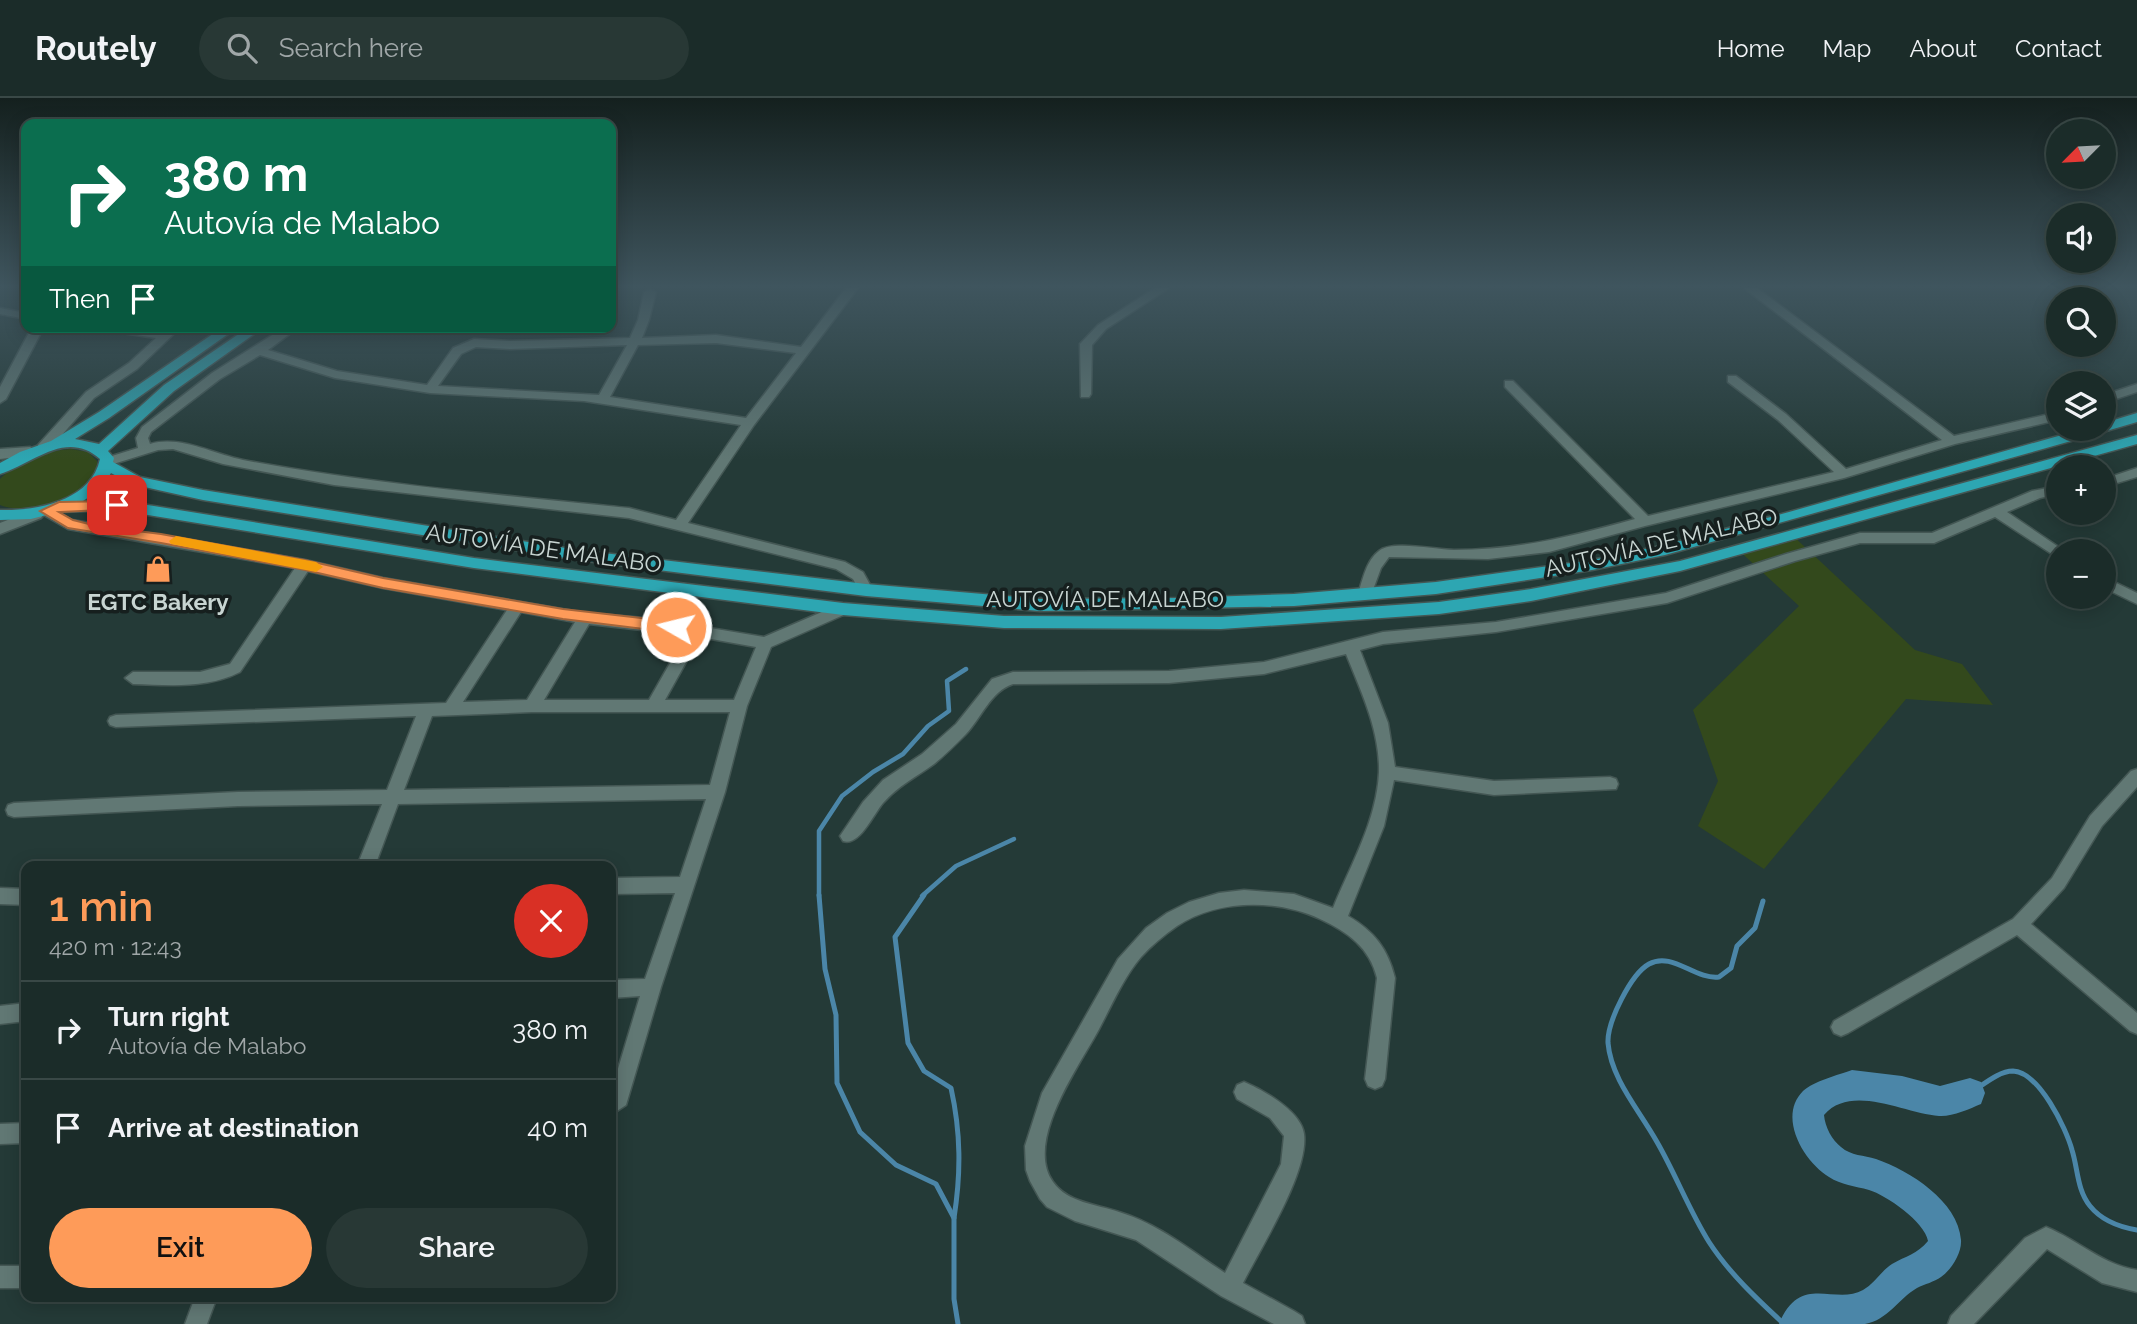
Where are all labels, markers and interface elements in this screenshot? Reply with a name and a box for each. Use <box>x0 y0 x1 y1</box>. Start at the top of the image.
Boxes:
search box <box>199 17 689 80</box>
text: Routely <box>35 29 157 68</box>
icon: search <box>223 29 261 67</box>
text: Search here <box>279 33 423 63</box>
text: Home <box>1717 34 1785 63</box>
text: Map <box>1823 34 1871 63</box>
text: About <box>1909 34 1977 63</box>
text: Contact <box>2015 34 2102 63</box>
north arrow <box>2046 119 2116 189</box>
map controls <box>2046 119 2116 609</box>
text: 380 m <box>164 145 308 202</box>
icon: right <box>49 147 140 238</box>
button: sound <box>2046 203 2116 273</box>
text: Autovía de Malabo <box>164 204 440 241</box>
icon: arrive <box>124 280 162 318</box>
text: Then <box>49 284 110 314</box>
button: search <box>2046 287 2116 357</box>
button: layers <box>2046 371 2116 441</box>
button: + <box>2046 455 2116 525</box>
pin <box>87 475 147 535</box>
icon: arrive <box>98 486 136 524</box>
street label: AUTOVÍA DE MALABO <box>1542 502 1780 582</box>
street label: AUTOVÍA DE MALABO <box>424 518 664 578</box>
button: − <box>2046 539 2116 609</box>
shop icon: EGTC Bakery <box>143 554 173 584</box>
street label: AUTOVÍA DE MALABO <box>986 585 1224 612</box>
place label: EGTC Bakery <box>87 588 229 615</box>
position arrow <box>639 590 713 664</box>
text: 1 min <box>49 882 153 931</box>
button: close <box>514 884 588 958</box>
text: 420 m · 12:43 <box>49 933 182 960</box>
text: Turn right <box>108 1002 229 1032</box>
icon: right <box>49 1011 87 1049</box>
text: 380 m <box>512 1015 588 1045</box>
text: Autovía de Malabo <box>108 1032 306 1059</box>
icon: arrive <box>49 1109 87 1147</box>
text: Arrive at destination <box>108 1113 359 1143</box>
text: 40 m <box>527 1113 588 1143</box>
button: Exit <box>49 1208 312 1288</box>
button: Share <box>326 1208 588 1288</box>

